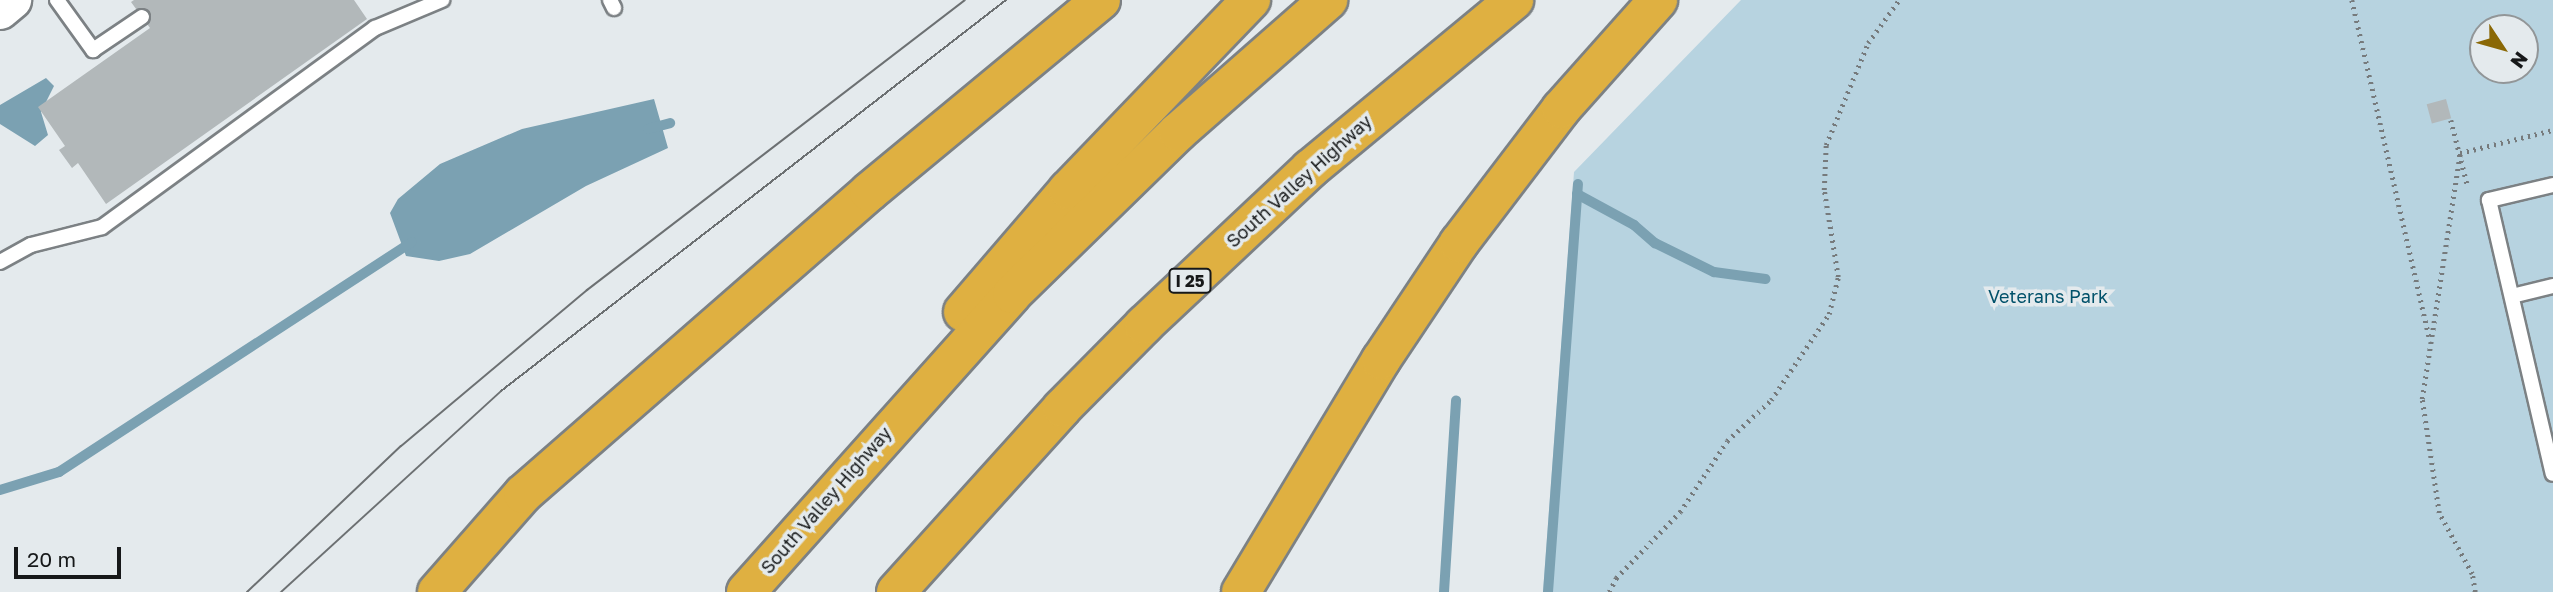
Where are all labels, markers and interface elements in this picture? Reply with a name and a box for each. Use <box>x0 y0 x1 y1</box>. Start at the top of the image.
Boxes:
north arrow <box>2469 14 2539 84</box>
text: N <box>2506 48 2533 73</box>
street label: South Valley Highway <box>1222 110 1376 252</box>
road number: I 25 <box>1167 268 1213 294</box>
park label: Veterans Park <box>1988 285 2108 307</box>
street label: South Valley Highway <box>756 422 896 578</box>
scale bar <box>18 532 124 576</box>
text: 20 m <box>27 546 76 572</box>

